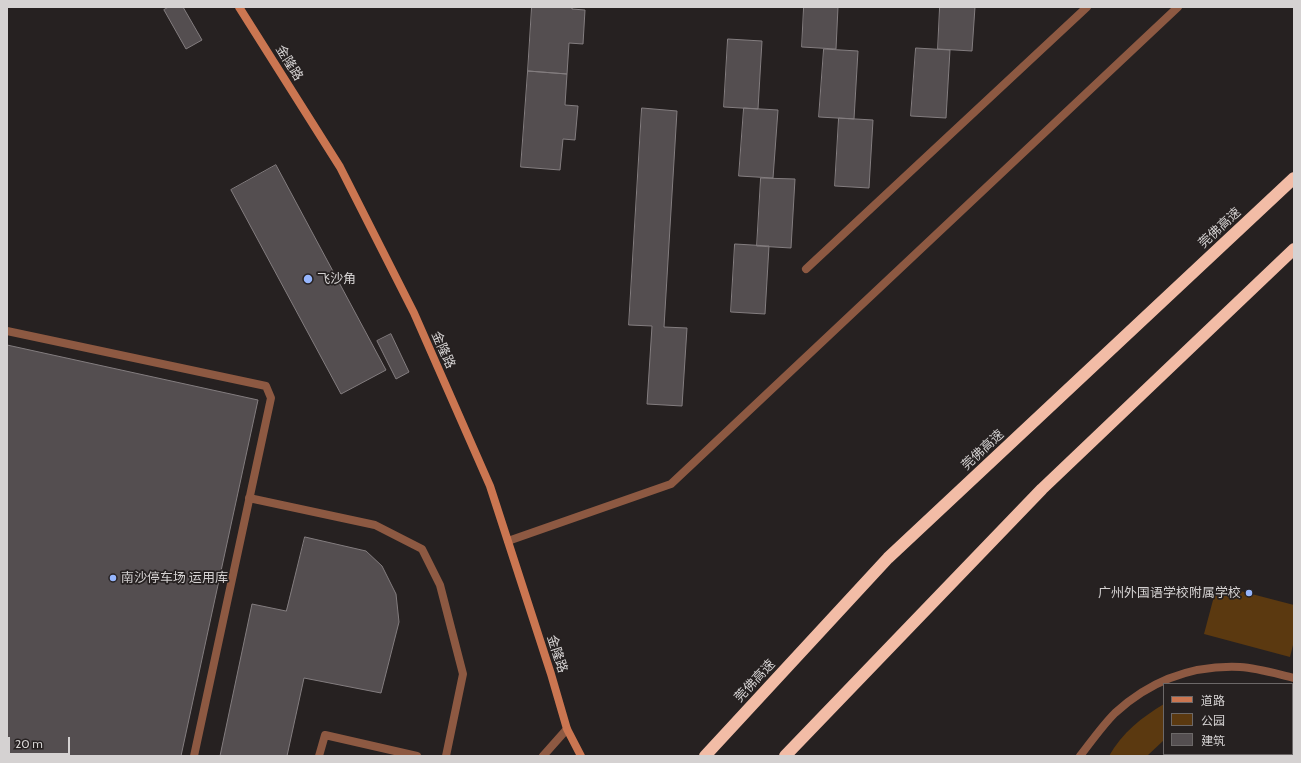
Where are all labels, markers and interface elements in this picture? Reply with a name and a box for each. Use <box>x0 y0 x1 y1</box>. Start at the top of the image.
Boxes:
street label: 金隆路 <box>272 42 306 84</box>
street label: 莞佛高速 <box>1196 205 1244 251</box>
place label: 飞沙角 <box>317 271 356 287</box>
marker: 飞沙角 <box>302 273 314 285</box>
street label: 金隆路 <box>428 329 458 371</box>
street label: 莞佛高速 <box>959 427 1007 473</box>
place label: 南沙停车场 运用库 <box>121 570 228 586</box>
marker: 南沙停车场 运用库 <box>108 573 118 583</box>
place label: 广州外国语学校附属学校 <box>1098 585 1241 601</box>
marker: 广州外国语学校附属学校 <box>1244 588 1254 598</box>
street label: 金隆路 <box>544 633 570 675</box>
street label: 莞佛高速 <box>732 657 778 705</box>
legend <box>1163 683 1293 755</box>
text: 道路 <box>1201 693 1225 708</box>
text: 公园 <box>1201 713 1225 728</box>
scale bar <box>10 729 72 755</box>
text: 建筑 <box>1201 733 1225 748</box>
text: 20 m <box>15 736 43 751</box>

